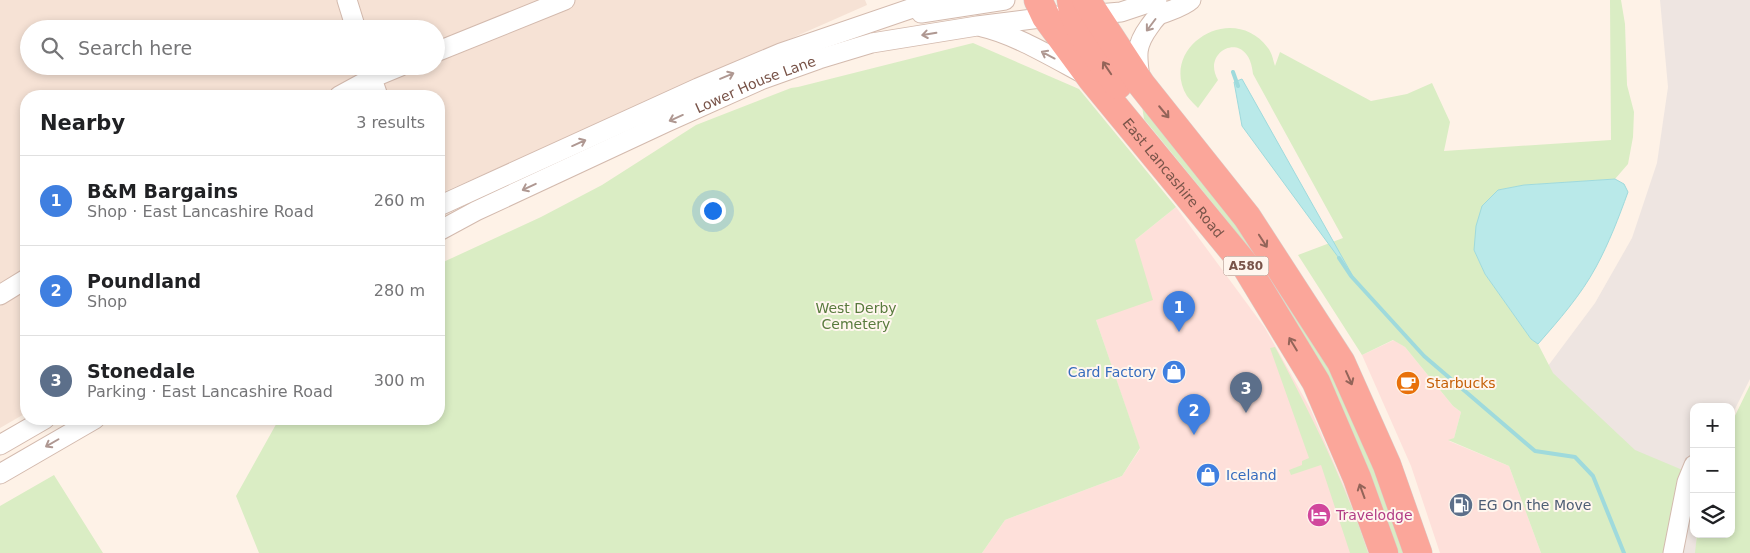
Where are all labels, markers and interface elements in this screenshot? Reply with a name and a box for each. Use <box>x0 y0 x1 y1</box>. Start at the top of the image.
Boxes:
one-way arrow <box>1145 18 1156 31</box>
search box <box>20 20 445 75</box>
one-way arrow <box>921 29 937 39</box>
icon: search <box>38 34 66 62</box>
text: Search here <box>78 37 192 59</box>
one-way arrow <box>1041 50 1056 60</box>
street label: Lower House Lane <box>693 53 818 116</box>
one-way arrow <box>1102 62 1112 76</box>
one-way arrow <box>719 71 734 80</box>
one-way arrow <box>1158 105 1170 118</box>
text: Nearby <box>40 111 125 135</box>
text: 3 results <box>356 113 425 132</box>
one-way arrow <box>669 113 684 123</box>
street label: East Lancashire Road <box>1119 115 1227 241</box>
one-way arrow <box>571 137 586 147</box>
text: B&M Bargains <box>87 180 238 202</box>
one-way arrow <box>522 182 537 192</box>
text: 1 <box>50 191 62 210</box>
text: 260 m <box>374 191 425 210</box>
your location <box>700 198 726 224</box>
text: Shop · East Lancashire Road <box>87 202 314 221</box>
one-way arrow <box>1258 233 1268 247</box>
road number: A580 <box>1224 256 1268 276</box>
text: Poundland <box>87 270 201 292</box>
text: 2 <box>50 281 62 300</box>
text: 280 m <box>374 281 425 300</box>
pin: 1 <box>1163 291 1195 332</box>
text: Shop <box>87 292 127 311</box>
park label: West Derby Cemetery <box>815 300 897 332</box>
one-way arrow <box>1288 337 1298 351</box>
shop icon: Card Factory <box>1161 359 1187 385</box>
text: Stonedale <box>87 360 195 382</box>
place label: Card Factory <box>1068 364 1156 380</box>
one-way arrow <box>1344 370 1354 385</box>
cafe icon: Starbucks <box>1395 370 1421 396</box>
text: 3 <box>50 371 62 390</box>
text: 300 m <box>374 371 425 390</box>
pin: 3 <box>1230 372 1262 413</box>
place label: Starbucks <box>1426 375 1496 391</box>
text: Parking · East Lancashire Road <box>87 382 333 401</box>
pin: 2 <box>1178 394 1210 435</box>
map controls <box>1690 403 1735 538</box>
button: + <box>1690 403 1735 448</box>
one-way arrow <box>46 439 60 449</box>
button: − <box>1690 448 1735 493</box>
shop icon: Iceland <box>1195 462 1221 488</box>
place label: Iceland <box>1226 467 1277 483</box>
one-way arrow <box>1357 484 1366 499</box>
fuel station icon: EG On the Move <box>1448 492 1474 518</box>
button: layers <box>1690 493 1735 538</box>
place label: EG On the Move <box>1478 497 1591 513</box>
hotel icon: Travelodge <box>1306 502 1332 528</box>
place label: Travelodge <box>1335 507 1413 523</box>

